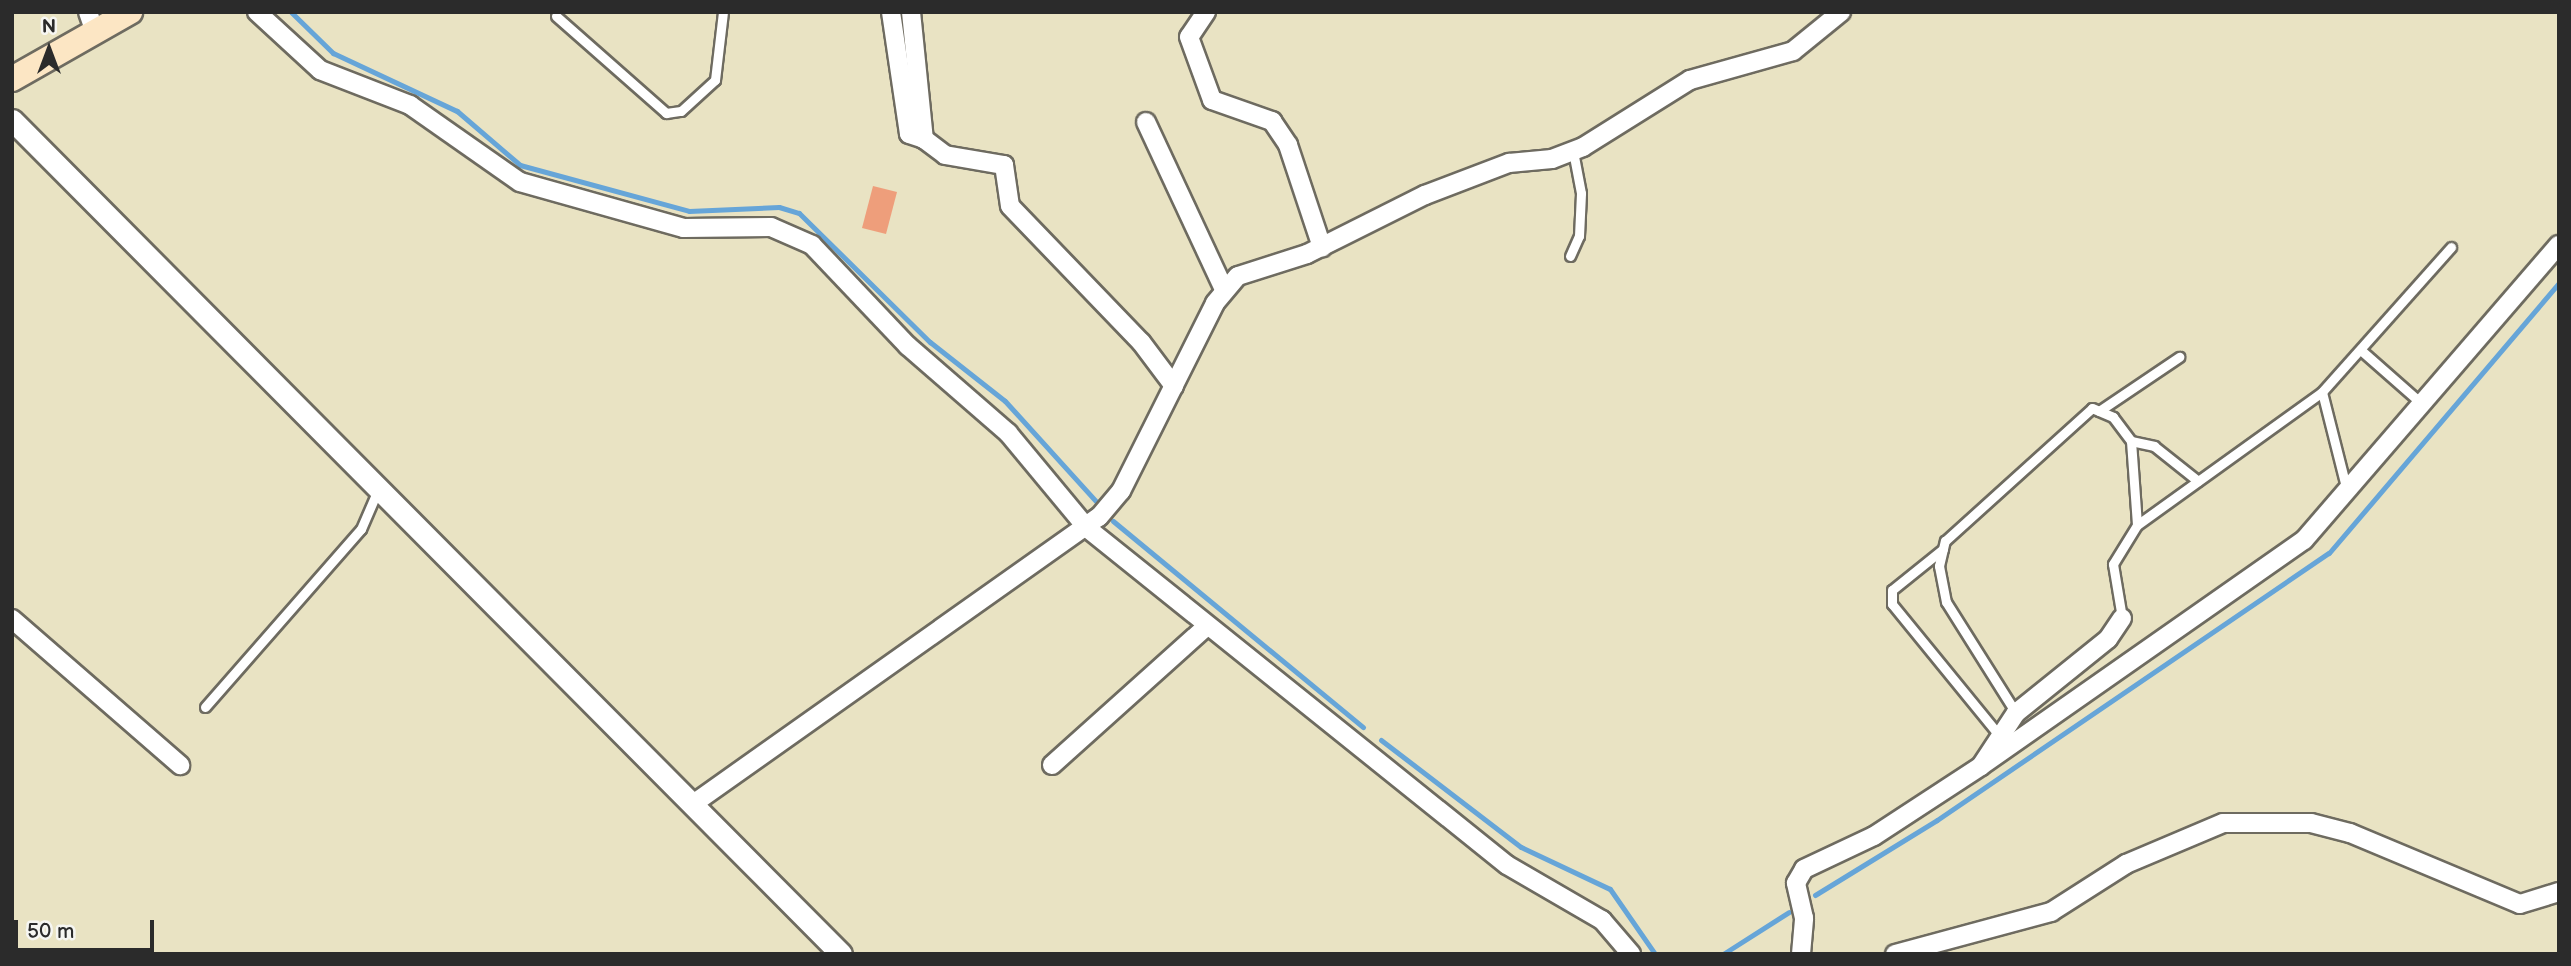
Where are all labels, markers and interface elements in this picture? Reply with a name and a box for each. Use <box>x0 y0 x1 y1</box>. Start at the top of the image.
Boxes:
north arrow <box>14 14 84 84</box>
text: N <box>42 16 56 39</box>
scale bar <box>18 906 158 950</box>
text: 50 m <box>27 919 74 944</box>

